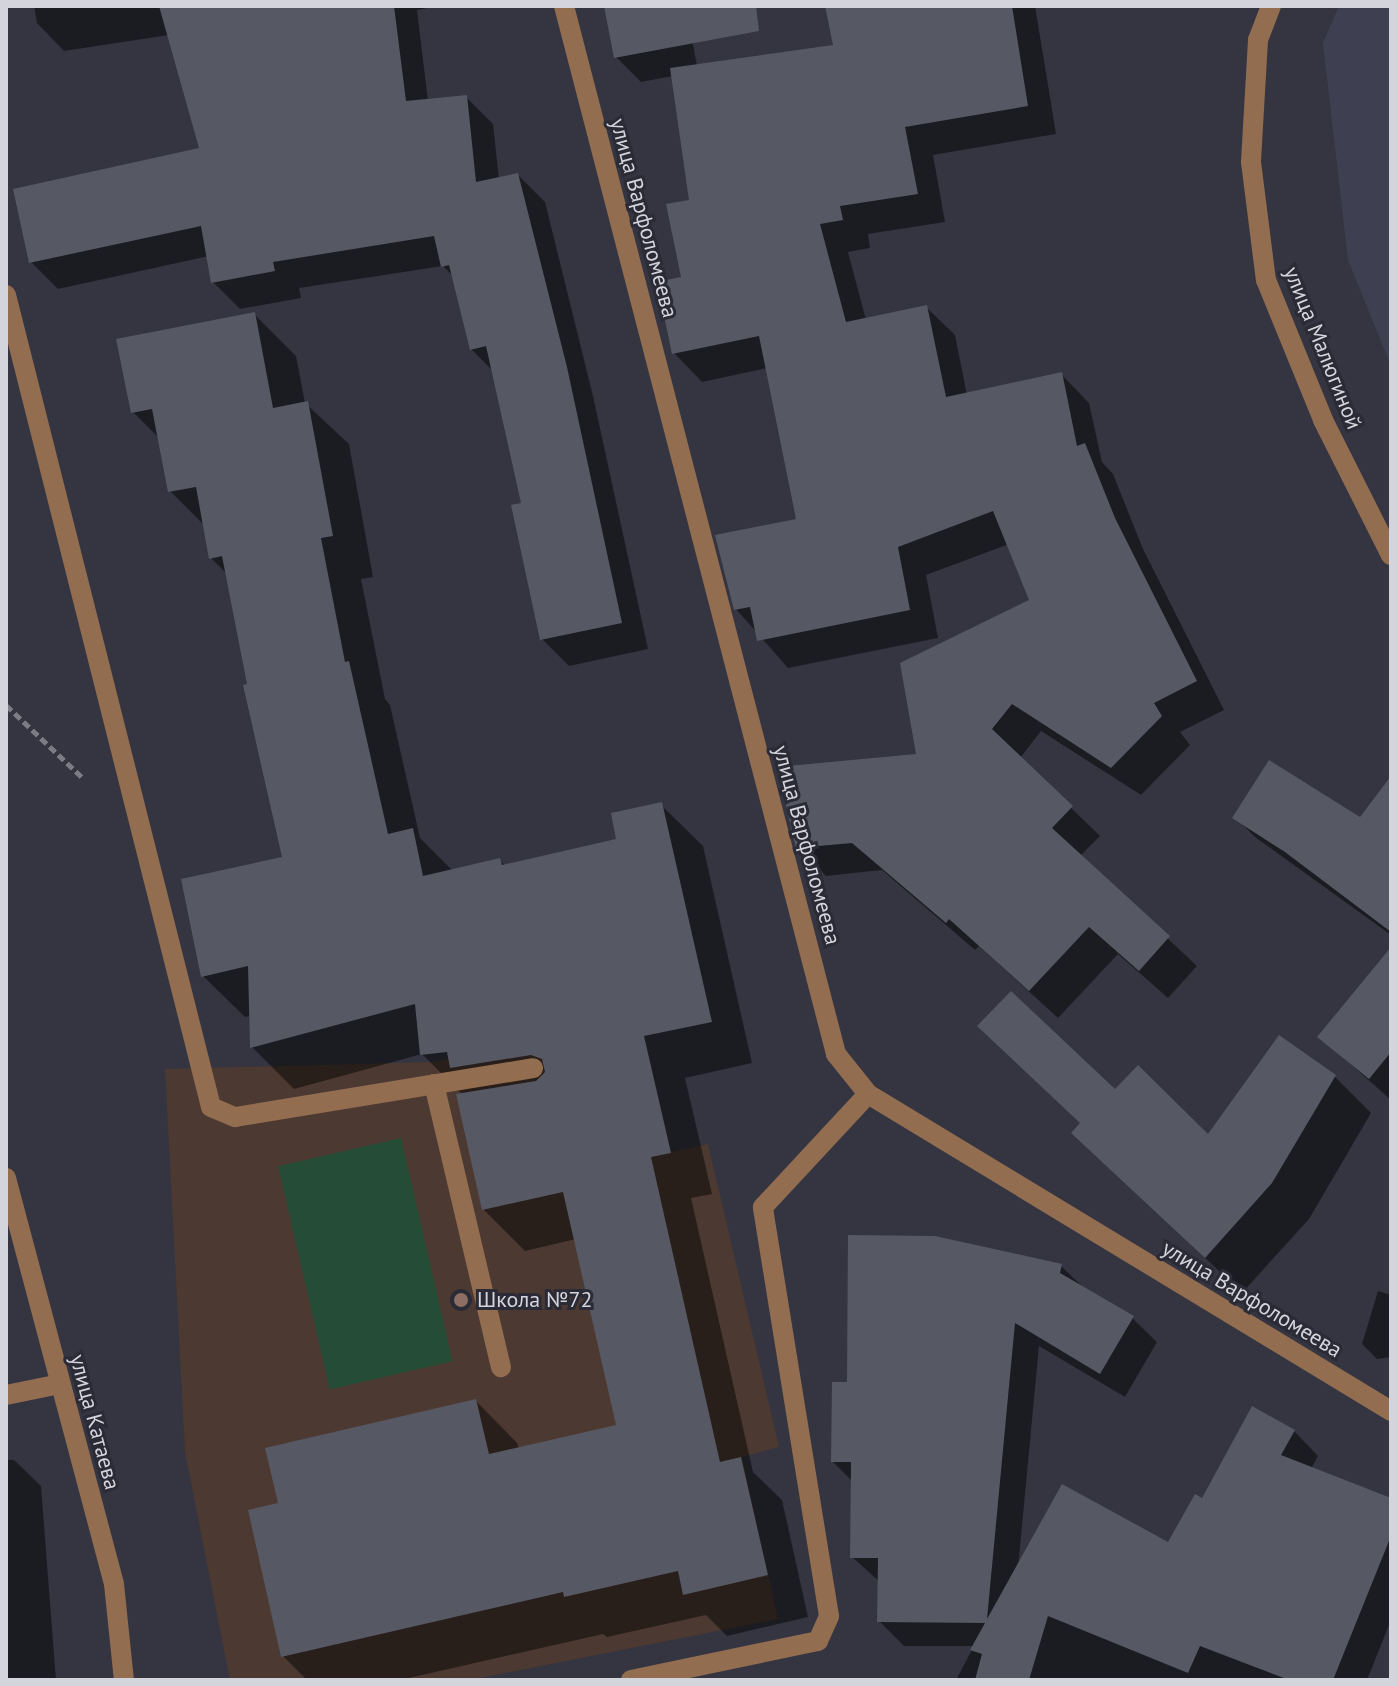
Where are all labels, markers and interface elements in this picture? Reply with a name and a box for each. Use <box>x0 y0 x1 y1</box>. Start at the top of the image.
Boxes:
street label: улица Варфоломеева <box>605 115 683 321</box>
street label: улица Малюгиной <box>1278 263 1368 433</box>
street label: улица Варфоломеева <box>768 742 846 948</box>
street label: улица Варфоломеева <box>1157 1235 1347 1363</box>
place label: Школа №72 <box>477 1287 593 1313</box>
marker: Школа №72 <box>452 1291 470 1309</box>
street label: улица Катаева <box>64 1351 126 1493</box>

